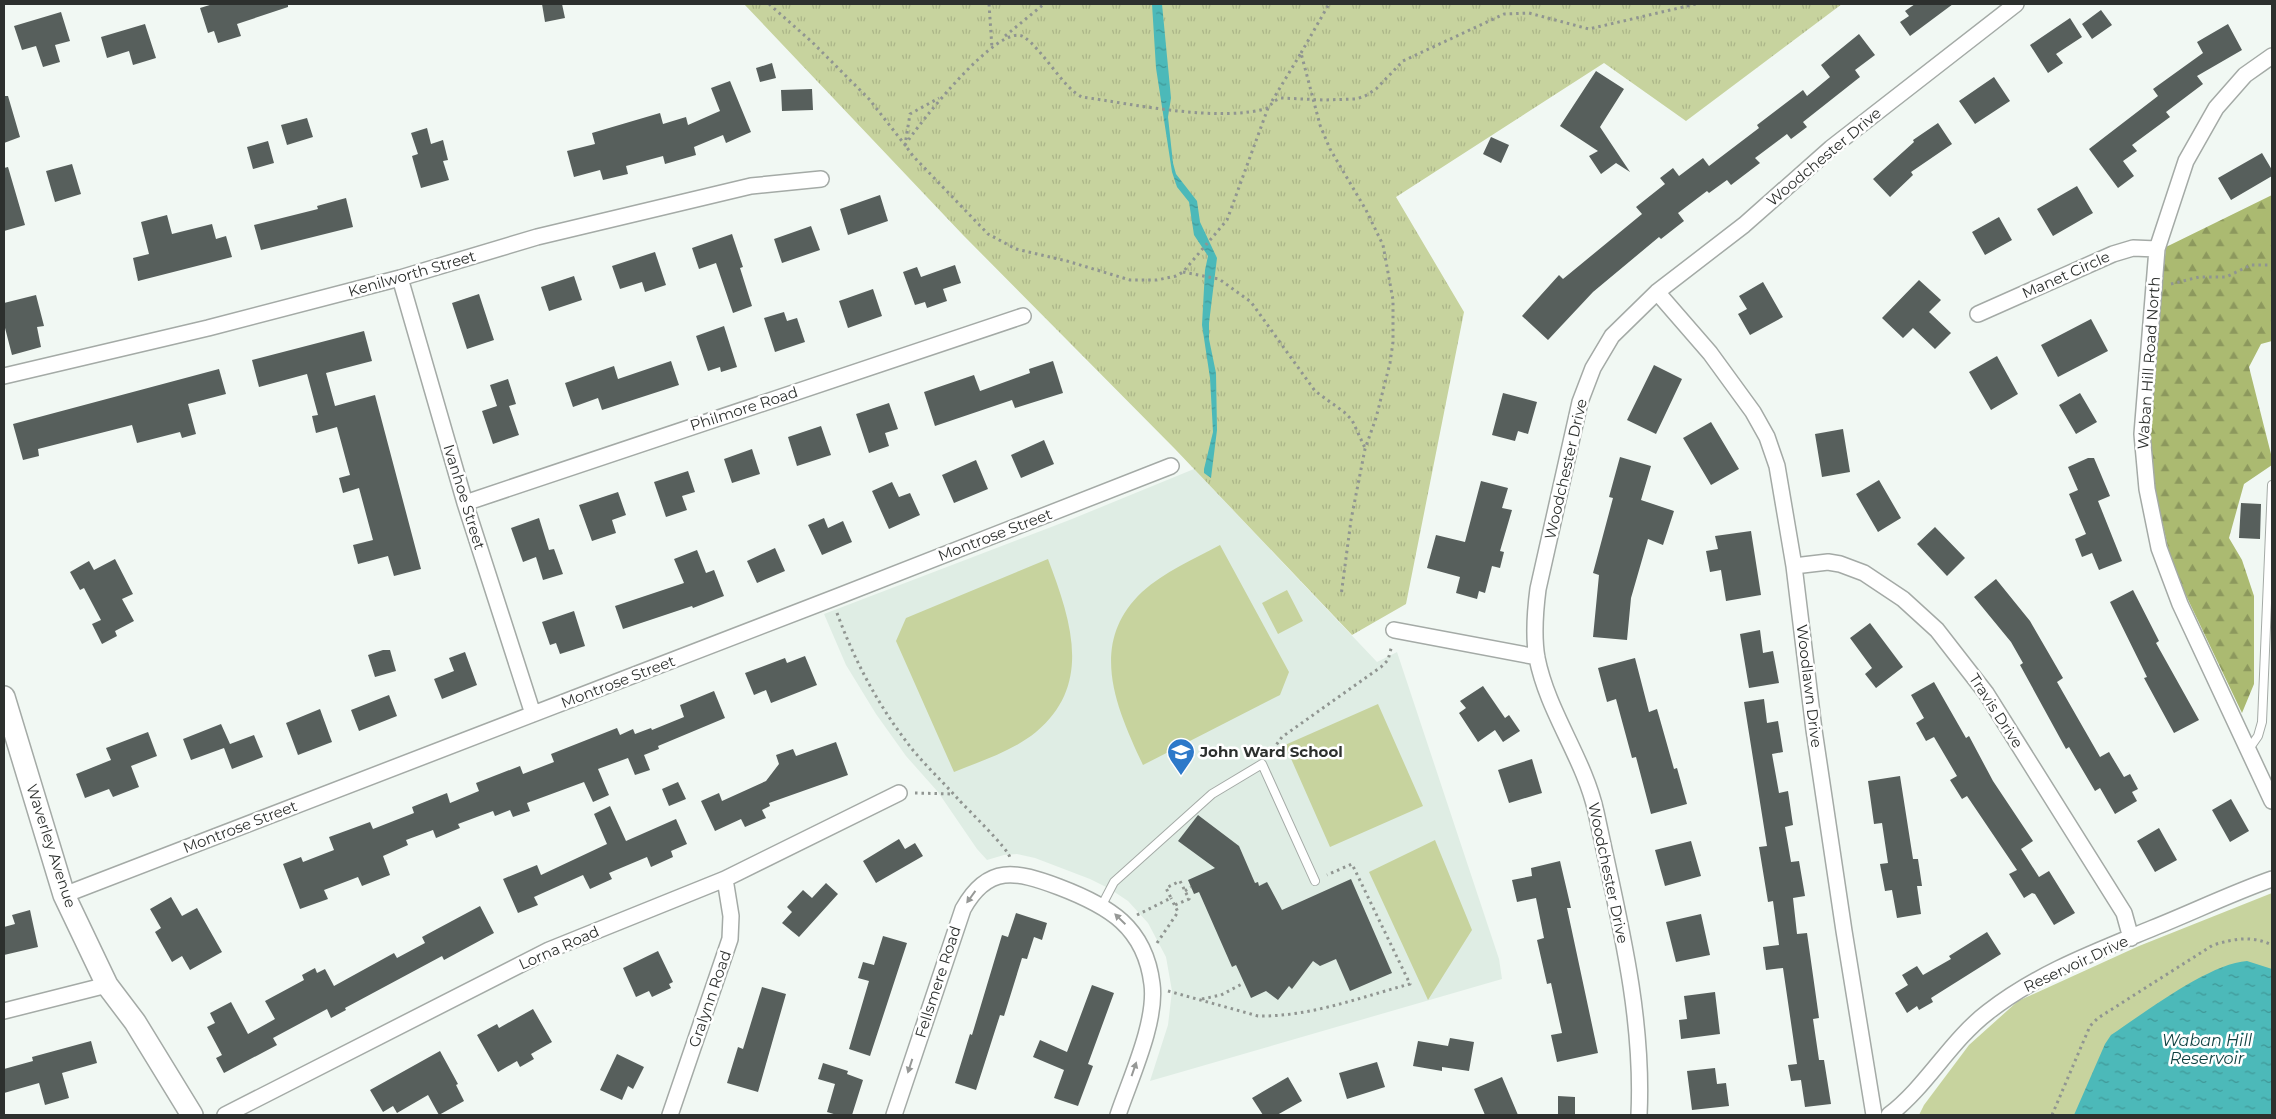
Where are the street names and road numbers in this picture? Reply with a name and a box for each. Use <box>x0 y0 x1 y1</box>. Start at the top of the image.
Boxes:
street label: Woodchester Drive <box>1763 103 1885 210</box>
street label: Kenilworth Street <box>346 246 478 301</box>
street label: Manet Circle <box>2019 247 2113 302</box>
street label: Waban Hill Road North <box>2133 276 2164 450</box>
street label: Philmore Road <box>687 382 800 435</box>
street label: Woodchester Drive <box>1540 397 1591 541</box>
street label: Ivanhoe Street <box>439 442 490 552</box>
street label: Montrose Street <box>935 504 1055 565</box>
street label: Woodlawn Drive <box>1793 623 1826 749</box>
street label: Montrose Street <box>558 651 678 712</box>
street label: Travis Drive <box>1965 670 2028 752</box>
street label: Waverley Avenue <box>22 782 80 910</box>
street label: Montrose Street <box>180 796 300 857</box>
street label: Woodchester Drive <box>1584 801 1633 945</box>
street label: Lorna Road <box>516 921 602 974</box>
street label: Fellsmere Road <box>910 923 965 1040</box>
street label: Reservoir Drive <box>2021 931 2131 996</box>
street label: Gralynn Road <box>684 948 735 1050</box>

